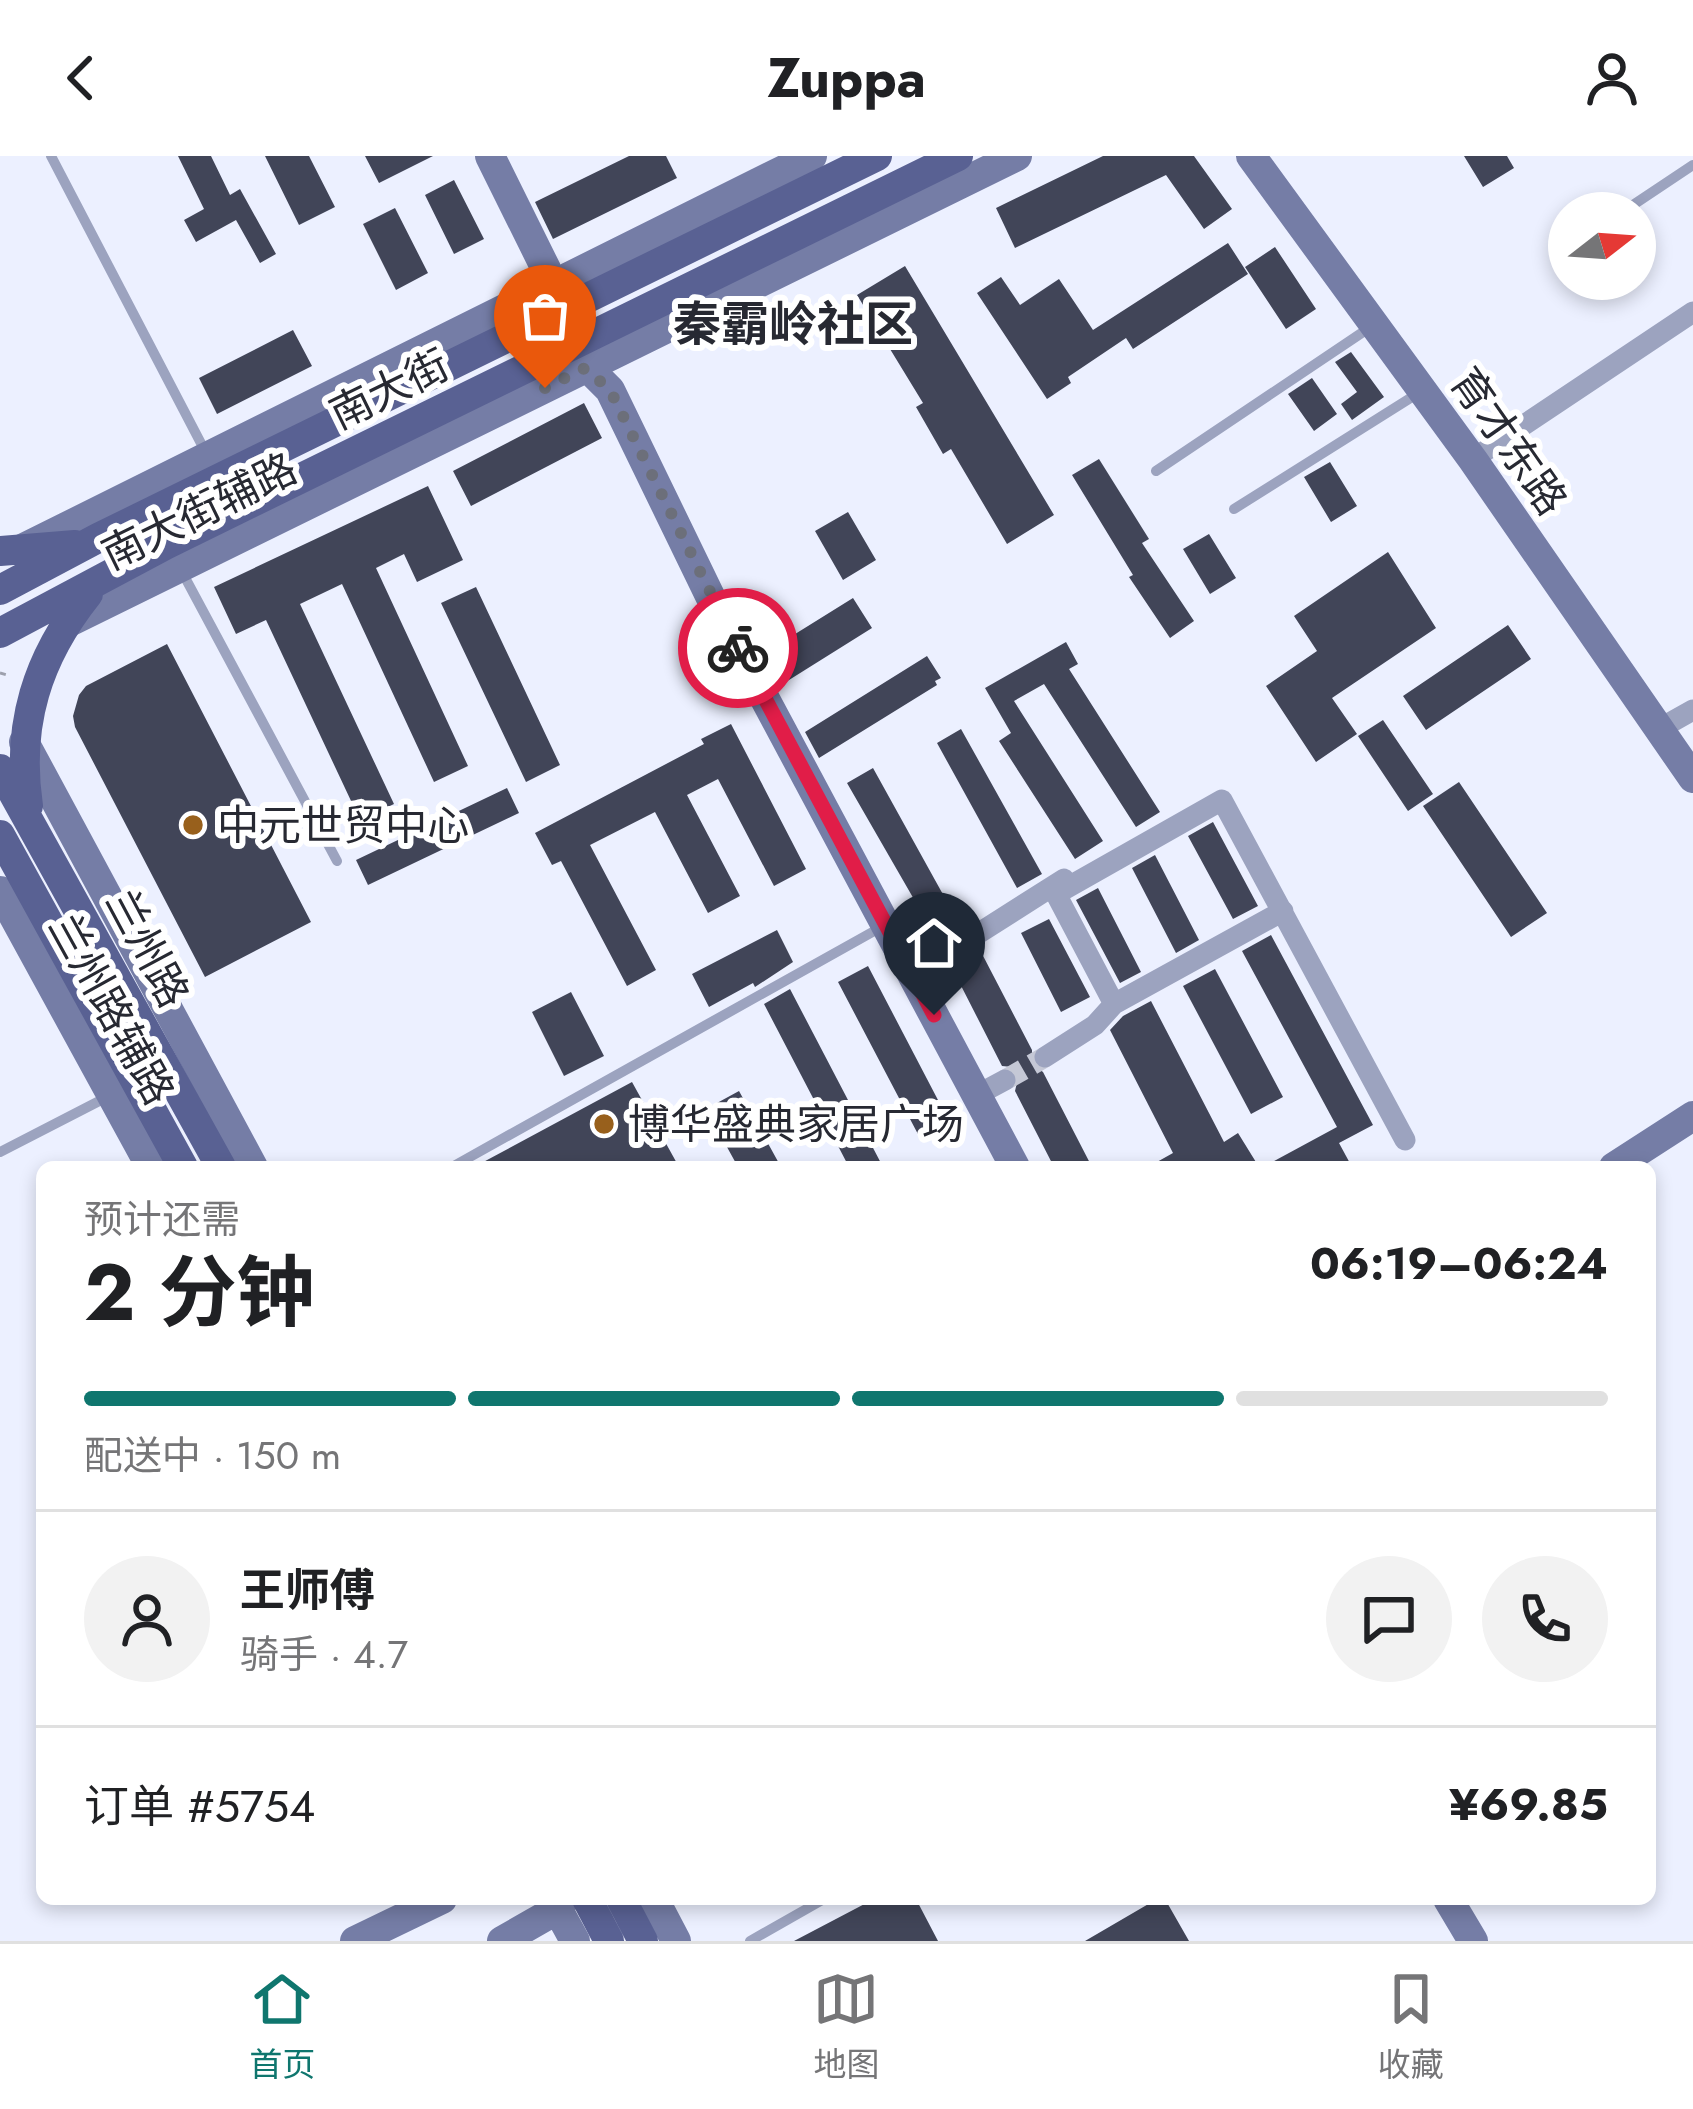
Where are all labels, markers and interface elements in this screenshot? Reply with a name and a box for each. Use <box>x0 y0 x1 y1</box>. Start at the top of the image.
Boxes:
text: Zuppa <box>767 39 926 117</box>
icon: back <box>48 45 114 111</box>
icon: person <box>1579 45 1645 111</box>
north arrow <box>1548 192 1656 300</box>
map controls <box>1548 192 1656 300</box>
pin <box>494 265 596 388</box>
icon: bag <box>512 283 578 349</box>
district label: 秦霸岭社区 <box>673 290 913 359</box>
street label: 南大街 <box>319 334 459 444</box>
street label: 育才东路 <box>1435 355 1582 528</box>
street label: 南大街辅路 <box>91 438 307 585</box>
courier <box>678 588 798 708</box>
icon: bike <box>705 615 771 681</box>
place label: 中元世贸中心 <box>217 795 469 856</box>
marker: 中元世贸中心 <box>180 812 206 838</box>
street label: 兰州路 <box>91 878 204 1018</box>
pin <box>883 892 985 1015</box>
street label: 兰州路辅路 <box>34 903 189 1116</box>
icon: home <box>901 910 967 976</box>
place label: 博华盛典家居广场 <box>628 1094 964 1155</box>
marker: 博华盛典家居广场 <box>591 1111 617 1137</box>
text: 预计还需 <box>84 1191 240 1248</box>
text: 06:19–06:24 <box>1310 1231 1608 1296</box>
text: 2 分钟 <box>84 1237 315 1349</box>
text: 配送中 · 150 m <box>84 1427 341 1484</box>
button: person <box>84 1556 210 1682</box>
button: chat <box>1326 1556 1452 1682</box>
button: phone <box>1482 1556 1608 1682</box>
text: 王师傅 <box>240 1558 375 1623</box>
text: 骑手 · 4.7 <box>240 1626 408 1683</box>
text: ¥69.85 <box>1449 1772 1608 1837</box>
text: 订单 #5754 <box>84 1774 315 1839</box>
tab: 首页 <box>249 1966 315 2088</box>
tab: 地图 <box>813 1966 879 2088</box>
tab: 收藏 <box>1378 1966 1444 2088</box>

